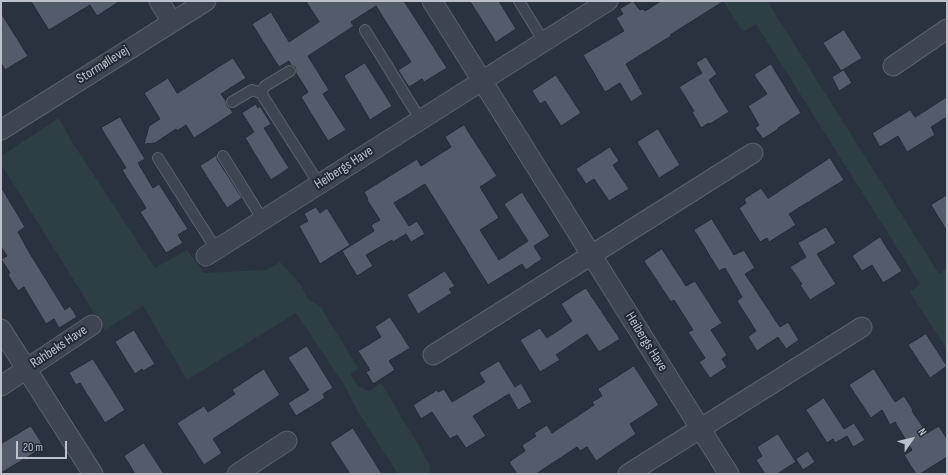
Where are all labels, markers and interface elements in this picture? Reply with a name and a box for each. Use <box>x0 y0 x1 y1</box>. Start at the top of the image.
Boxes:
street label: Stormøllevej <box>74 42 132 88</box>
street label: Heibergs Have <box>311 143 377 193</box>
street label: Heibergs Have <box>621 309 671 375</box>
street label: Rahbeks Have <box>27 322 91 372</box>
north arrow <box>892 419 932 459</box>
text: N <box>915 426 929 438</box>
scale bar <box>18 433 69 459</box>
text: 20 m <box>23 440 43 455</box>

